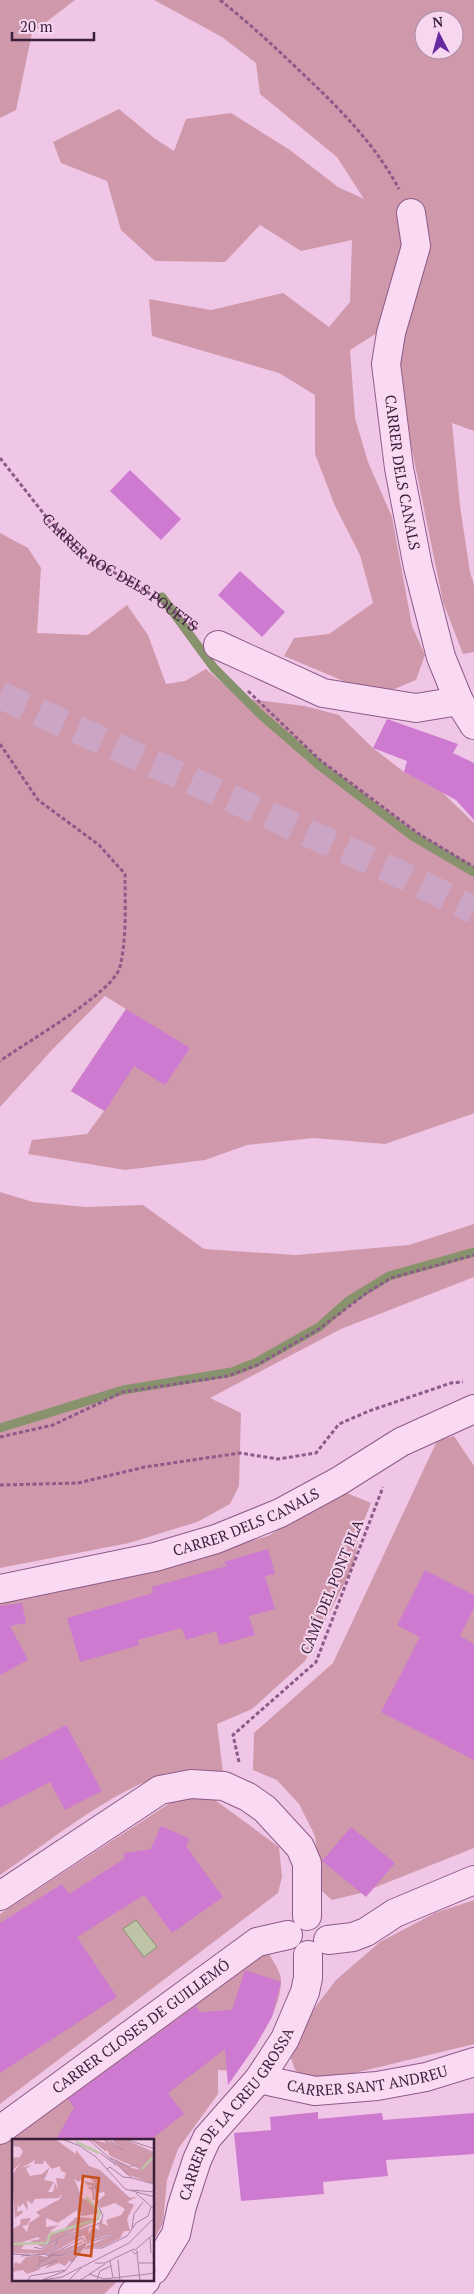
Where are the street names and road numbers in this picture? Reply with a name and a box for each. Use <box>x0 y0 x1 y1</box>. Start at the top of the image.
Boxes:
street label: CARRER DELS CANALS <box>381 394 426 552</box>
street label: CARRER ROC DELS POUETS <box>38 509 203 635</box>
street label: CARRER DELS CANALS <box>170 1483 323 1560</box>
street label: CAMÍ DEL PONT PLA <box>295 1515 368 1657</box>
street label: CARRER CLOSES DE GUILLEMÓ <box>48 1954 234 2098</box>
street label: CARRER DE LA CREU GROSSA <box>173 2024 298 2203</box>
street label: CARRER SANT ANDREU <box>285 2060 450 2100</box>

